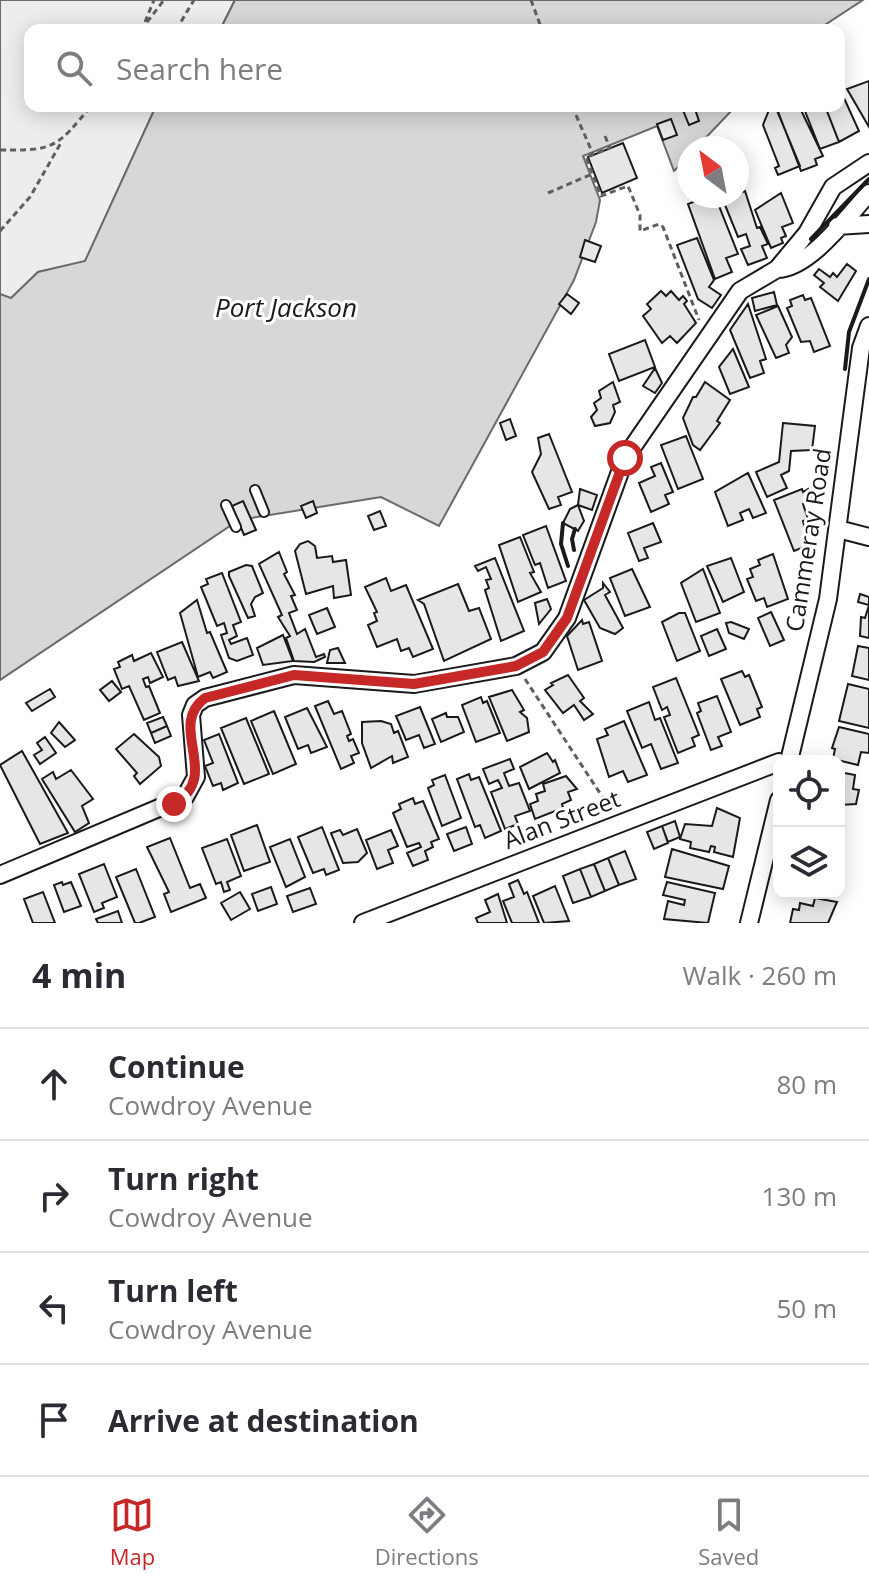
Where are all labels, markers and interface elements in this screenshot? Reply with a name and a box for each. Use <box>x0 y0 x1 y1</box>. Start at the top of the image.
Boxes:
search box <box>24 24 845 112</box>
icon: search <box>52 46 96 90</box>
text: Search here <box>116 48 283 89</box>
north arrow <box>677 136 749 208</box>
water label: Port Jackson <box>215 289 357 325</box>
route start <box>607 440 643 476</box>
street label: Cammeray Road <box>777 446 838 634</box>
map controls <box>773 755 845 899</box>
button: locate <box>773 755 845 827</box>
street label: Alan Street <box>498 781 625 856</box>
route end <box>156 786 192 822</box>
button: layers <box>773 827 845 899</box>
text: 4 min <box>32 952 126 998</box>
text: Walk · 260 m <box>683 957 837 993</box>
text: Continue <box>108 1046 245 1087</box>
icon: ahead <box>32 1062 76 1106</box>
text: 80 m <box>776 1066 837 1102</box>
text: Cowdroy Avenue <box>108 1087 313 1123</box>
text: Turn right <box>108 1158 259 1199</box>
icon: right <box>32 1174 76 1218</box>
text: 130 m <box>762 1178 837 1214</box>
text: Cowdroy Avenue <box>108 1199 313 1235</box>
text: Turn left <box>108 1270 238 1311</box>
icon: left <box>32 1286 76 1330</box>
text: 50 m <box>776 1290 837 1326</box>
text: Cowdroy Avenue <box>108 1311 313 1347</box>
icon: arrive <box>32 1398 76 1442</box>
text: Arrive at destination <box>108 1400 419 1441</box>
tab: Map <box>110 1493 155 1571</box>
tab: Directions <box>375 1493 479 1571</box>
tab: Saved <box>698 1493 759 1571</box>

